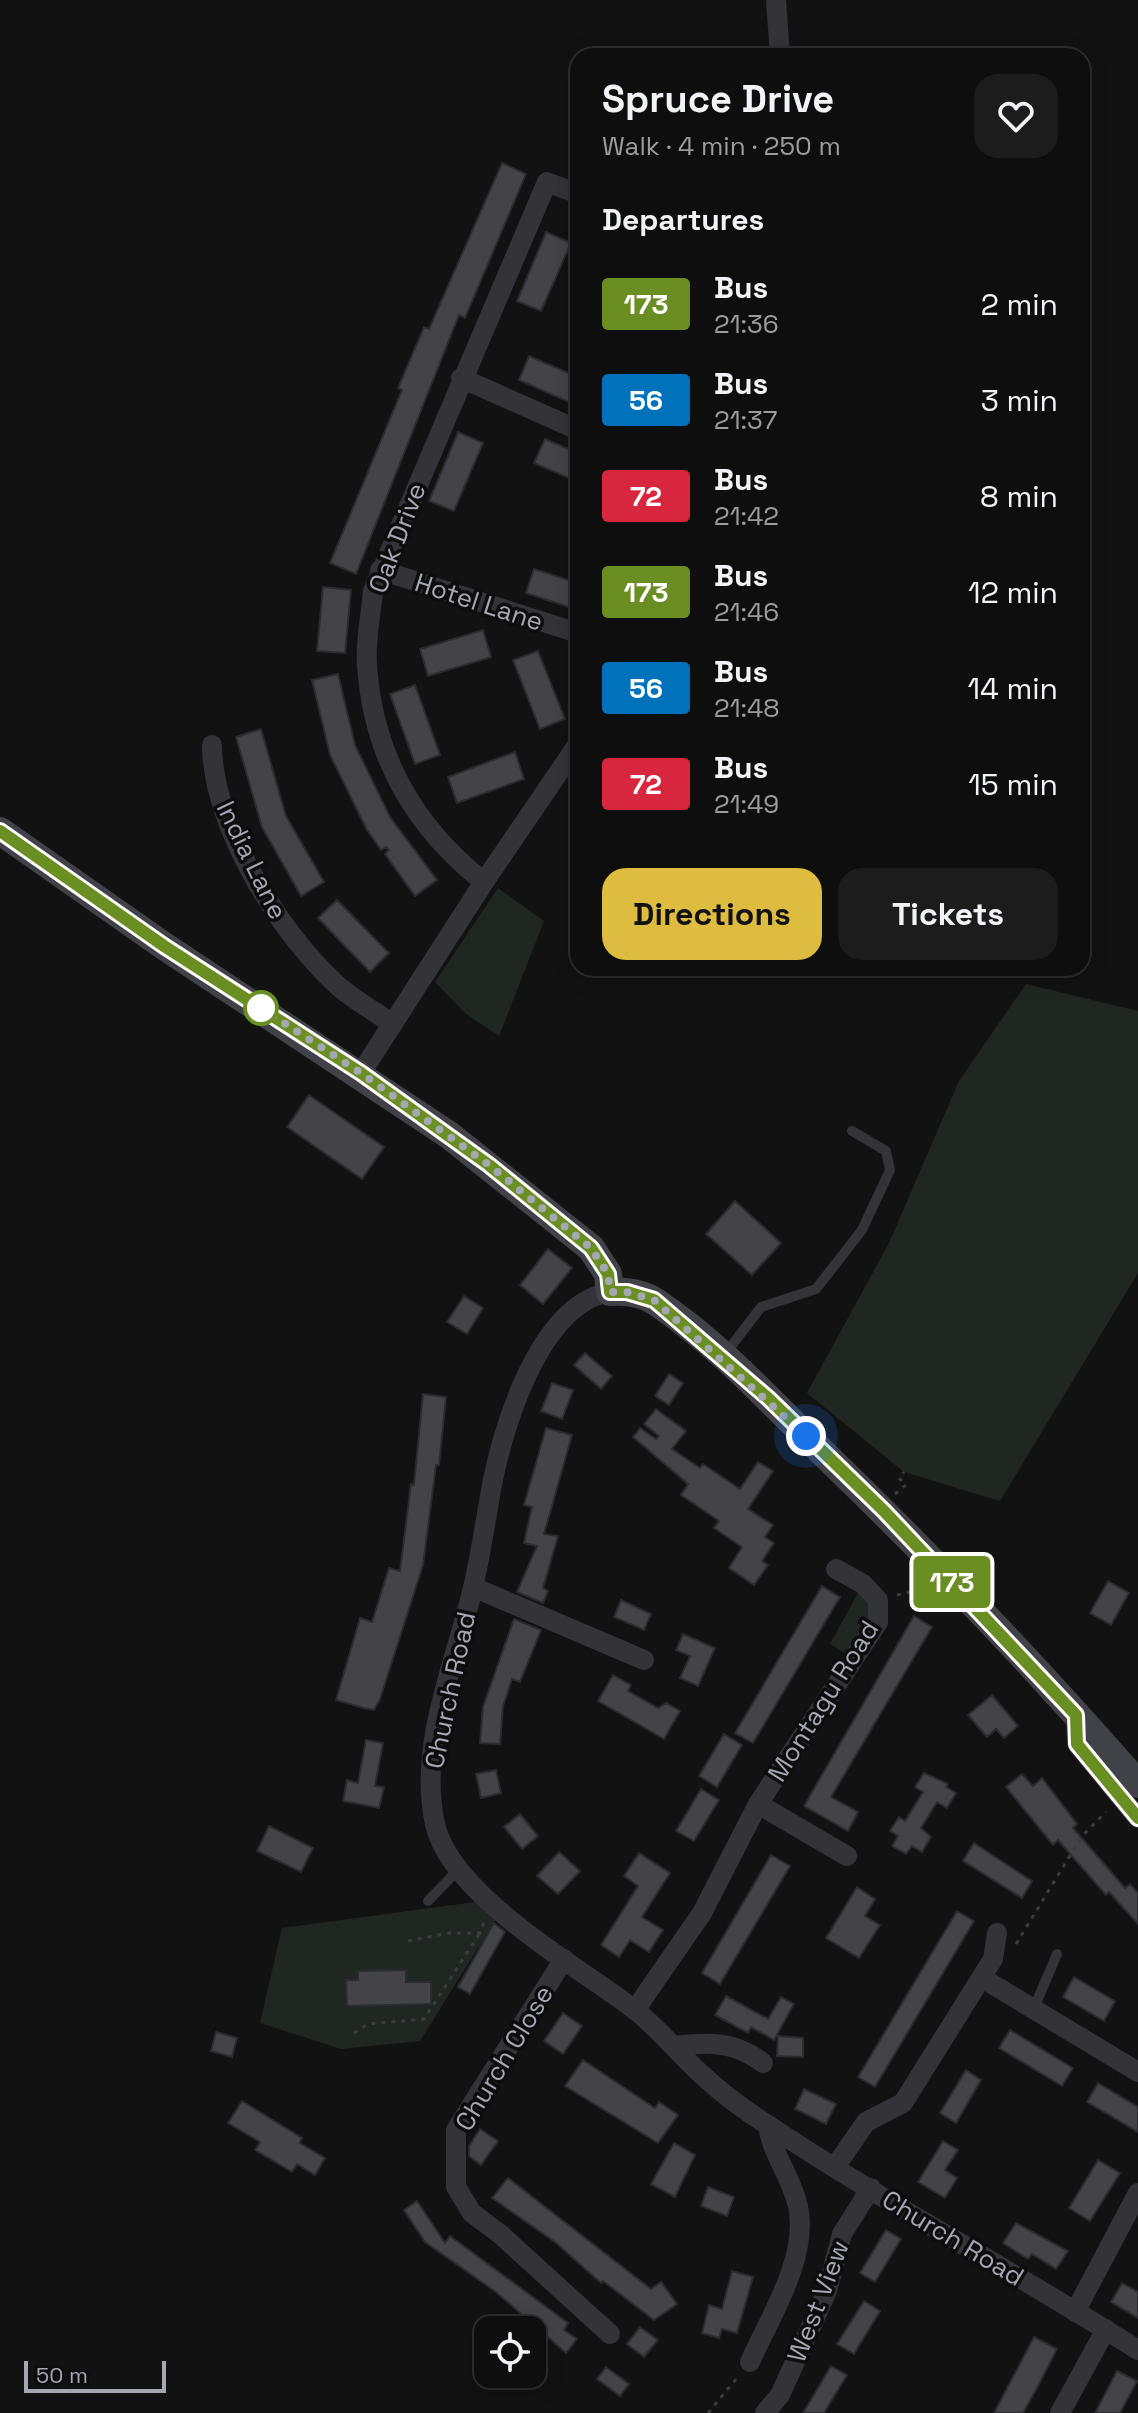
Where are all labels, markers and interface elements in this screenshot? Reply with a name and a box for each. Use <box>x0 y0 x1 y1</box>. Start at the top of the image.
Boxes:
button: heart <box>974 74 1058 158</box>
text: Spruce Drive <box>602 75 834 123</box>
text: Walk · 4 min · 250 m <box>602 129 841 163</box>
text: Departures <box>602 200 764 239</box>
text: Bus <box>714 268 768 307</box>
text: 2 min <box>981 285 1058 324</box>
text: 173 <box>623 286 669 322</box>
text: 21:36 <box>714 307 779 341</box>
text: Bus <box>714 364 768 403</box>
text: 3 min <box>981 381 1058 420</box>
text: 56 <box>629 382 663 418</box>
text: 21:37 <box>714 403 778 437</box>
text: Bus <box>714 460 768 499</box>
text: 8 min <box>980 477 1058 516</box>
street label: Oak Drive <box>360 478 434 598</box>
text: 72 <box>630 478 662 514</box>
text: 21:42 <box>714 499 779 533</box>
text: Bus <box>714 556 768 595</box>
street label: Hotel Lane <box>410 565 548 639</box>
text: 12 min <box>968 573 1058 612</box>
text: 173 <box>623 574 669 610</box>
text: 21:46 <box>714 595 779 629</box>
text: Bus <box>714 652 768 691</box>
text: 14 min <box>967 669 1058 708</box>
text: 56 <box>629 670 663 706</box>
text: 21:48 <box>714 691 780 725</box>
text: Bus <box>714 748 768 787</box>
text: 15 min <box>968 765 1058 804</box>
text: 72 <box>630 766 662 802</box>
text: 21:49 <box>714 787 779 821</box>
street label: India Lane <box>209 795 295 925</box>
button: Directions <box>602 868 822 960</box>
button: Tickets <box>838 868 1058 960</box>
unlabelled marker <box>244 991 278 1025</box>
your location <box>786 1416 826 1456</box>
line badge: 173 <box>906 1556 998 1608</box>
text: 173 <box>929 1564 975 1600</box>
street label: Church Road <box>417 1608 483 1772</box>
street label: Montagu Road <box>760 1614 886 1788</box>
street label: Church Close <box>447 1979 561 2137</box>
street label: Church Road <box>876 2182 1030 2294</box>
street label: West View <box>779 2235 857 2367</box>
map controls <box>474 2316 546 2388</box>
button: locate <box>474 2316 546 2388</box>
scale bar <box>24 2357 166 2393</box>
text: 50 m <box>36 2361 88 2389</box>

